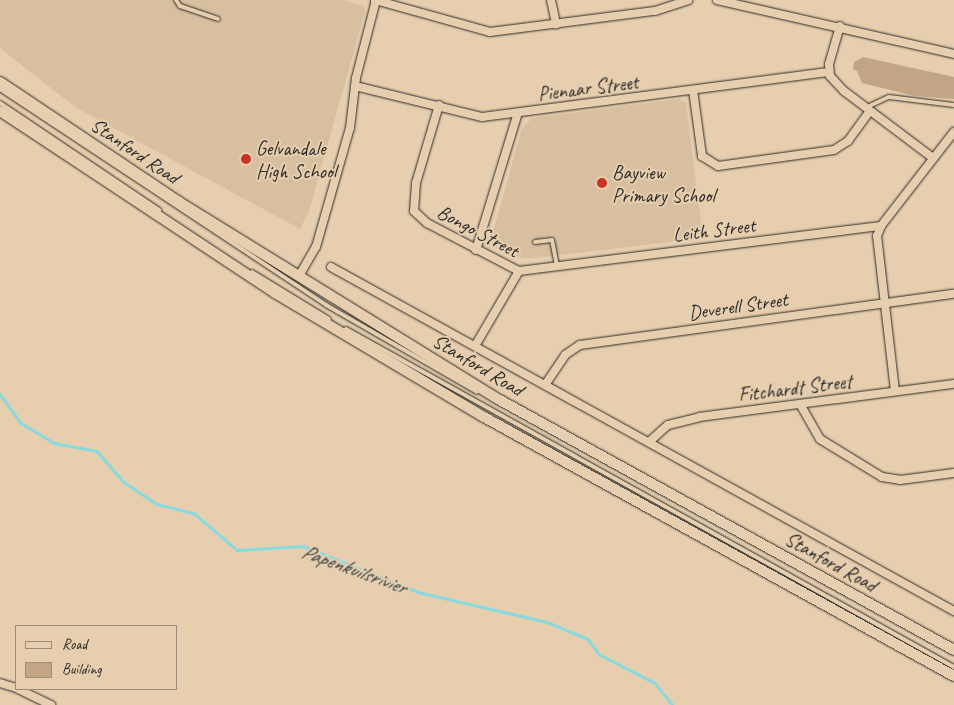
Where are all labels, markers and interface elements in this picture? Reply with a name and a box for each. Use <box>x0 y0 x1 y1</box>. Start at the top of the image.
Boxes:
street label: Pienaar Street <box>536 70 640 106</box>
street label: Stanford Road <box>87 113 183 189</box>
place label: Gelvandale High School <box>256 136 335 183</box>
marker: Gelvandale High School <box>240 153 252 165</box>
place label: Bayview Primary School <box>612 160 714 207</box>
marker: Bayview Primary School <box>596 177 608 189</box>
street label: Bongo Street <box>433 200 523 262</box>
street label: Leith Street <box>671 213 757 247</box>
street label: Deverell Street <box>687 287 789 325</box>
street label: Stanford Road <box>429 329 527 401</box>
street label: Fitchardt Street <box>737 369 853 407</box>
street label: Stanford Road <box>781 527 881 597</box>
water label: Papenkuilsrivier <box>298 538 410 600</box>
legend <box>15 625 178 690</box>
text: Road <box>62 635 87 654</box>
text: Building <box>62 660 101 679</box>

